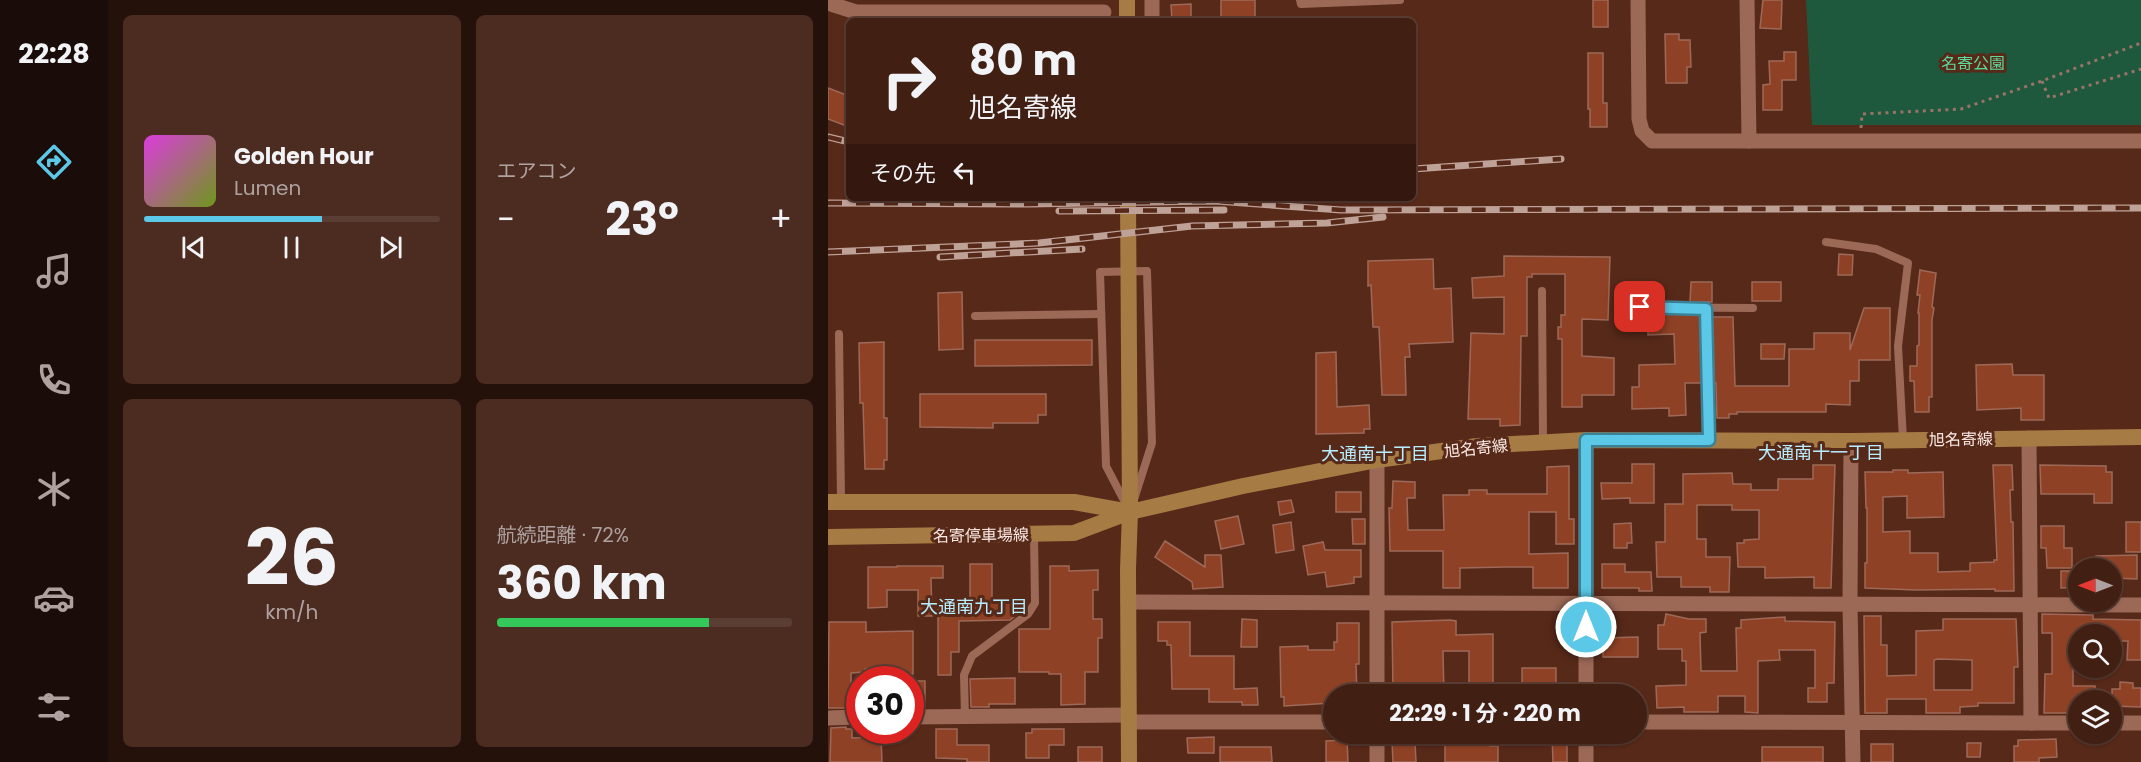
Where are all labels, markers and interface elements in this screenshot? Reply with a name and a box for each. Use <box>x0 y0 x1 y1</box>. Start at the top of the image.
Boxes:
text: 80 m <box>969 31 1077 90</box>
text: 22:28 <box>18 35 90 72</box>
icon: right <box>870 42 948 120</box>
park label: 名寄公園 <box>1941 52 2005 75</box>
text: 旭名寄線 <box>969 89 1077 126</box>
icon: directions <box>33 141 75 183</box>
text: Golden Hour <box>234 141 374 172</box>
icon: left <box>948 156 981 189</box>
text: エアコン <box>497 157 577 185</box>
text: その先 <box>870 158 936 189</box>
text: Lumen <box>234 174 301 202</box>
text: 23° <box>605 188 679 251</box>
text: − <box>497 196 515 243</box>
text: + <box>769 196 792 243</box>
icon: previous <box>177 231 210 264</box>
icon: pause <box>275 231 308 264</box>
icon: next <box>374 231 407 264</box>
icon: music <box>33 250 75 292</box>
pin <box>1614 281 1665 332</box>
icon: arrive <box>1623 290 1656 323</box>
icon: phone <box>33 359 75 401</box>
street label: 旭名寄線 <box>1929 427 1993 452</box>
street label: 旭名寄線 <box>1443 434 1509 463</box>
district label: 大通南十一丁目 <box>1758 440 1884 465</box>
district label: 大通南十丁目 <box>1321 441 1429 466</box>
icon: climate <box>33 468 75 510</box>
text: 26 <box>245 503 339 612</box>
text: 航続距離 · 72% <box>497 521 629 549</box>
street label: 名寄停車場線 <box>933 523 1029 548</box>
text: 360 km <box>497 552 667 615</box>
north arrow <box>2068 558 2122 612</box>
map controls <box>2068 558 2122 744</box>
icon: car <box>33 577 75 619</box>
district label: 大通南九丁目 <box>920 594 1028 619</box>
position arrow <box>1554 595 1618 659</box>
text: km/h <box>265 598 318 626</box>
button: search <box>2068 624 2122 678</box>
speed limit sign: 30 <box>846 666 924 744</box>
icon: filters <box>33 686 75 728</box>
button: layers <box>2068 690 2122 744</box>
text: 22:29 · 1 分 · 220 m <box>1389 698 1581 729</box>

